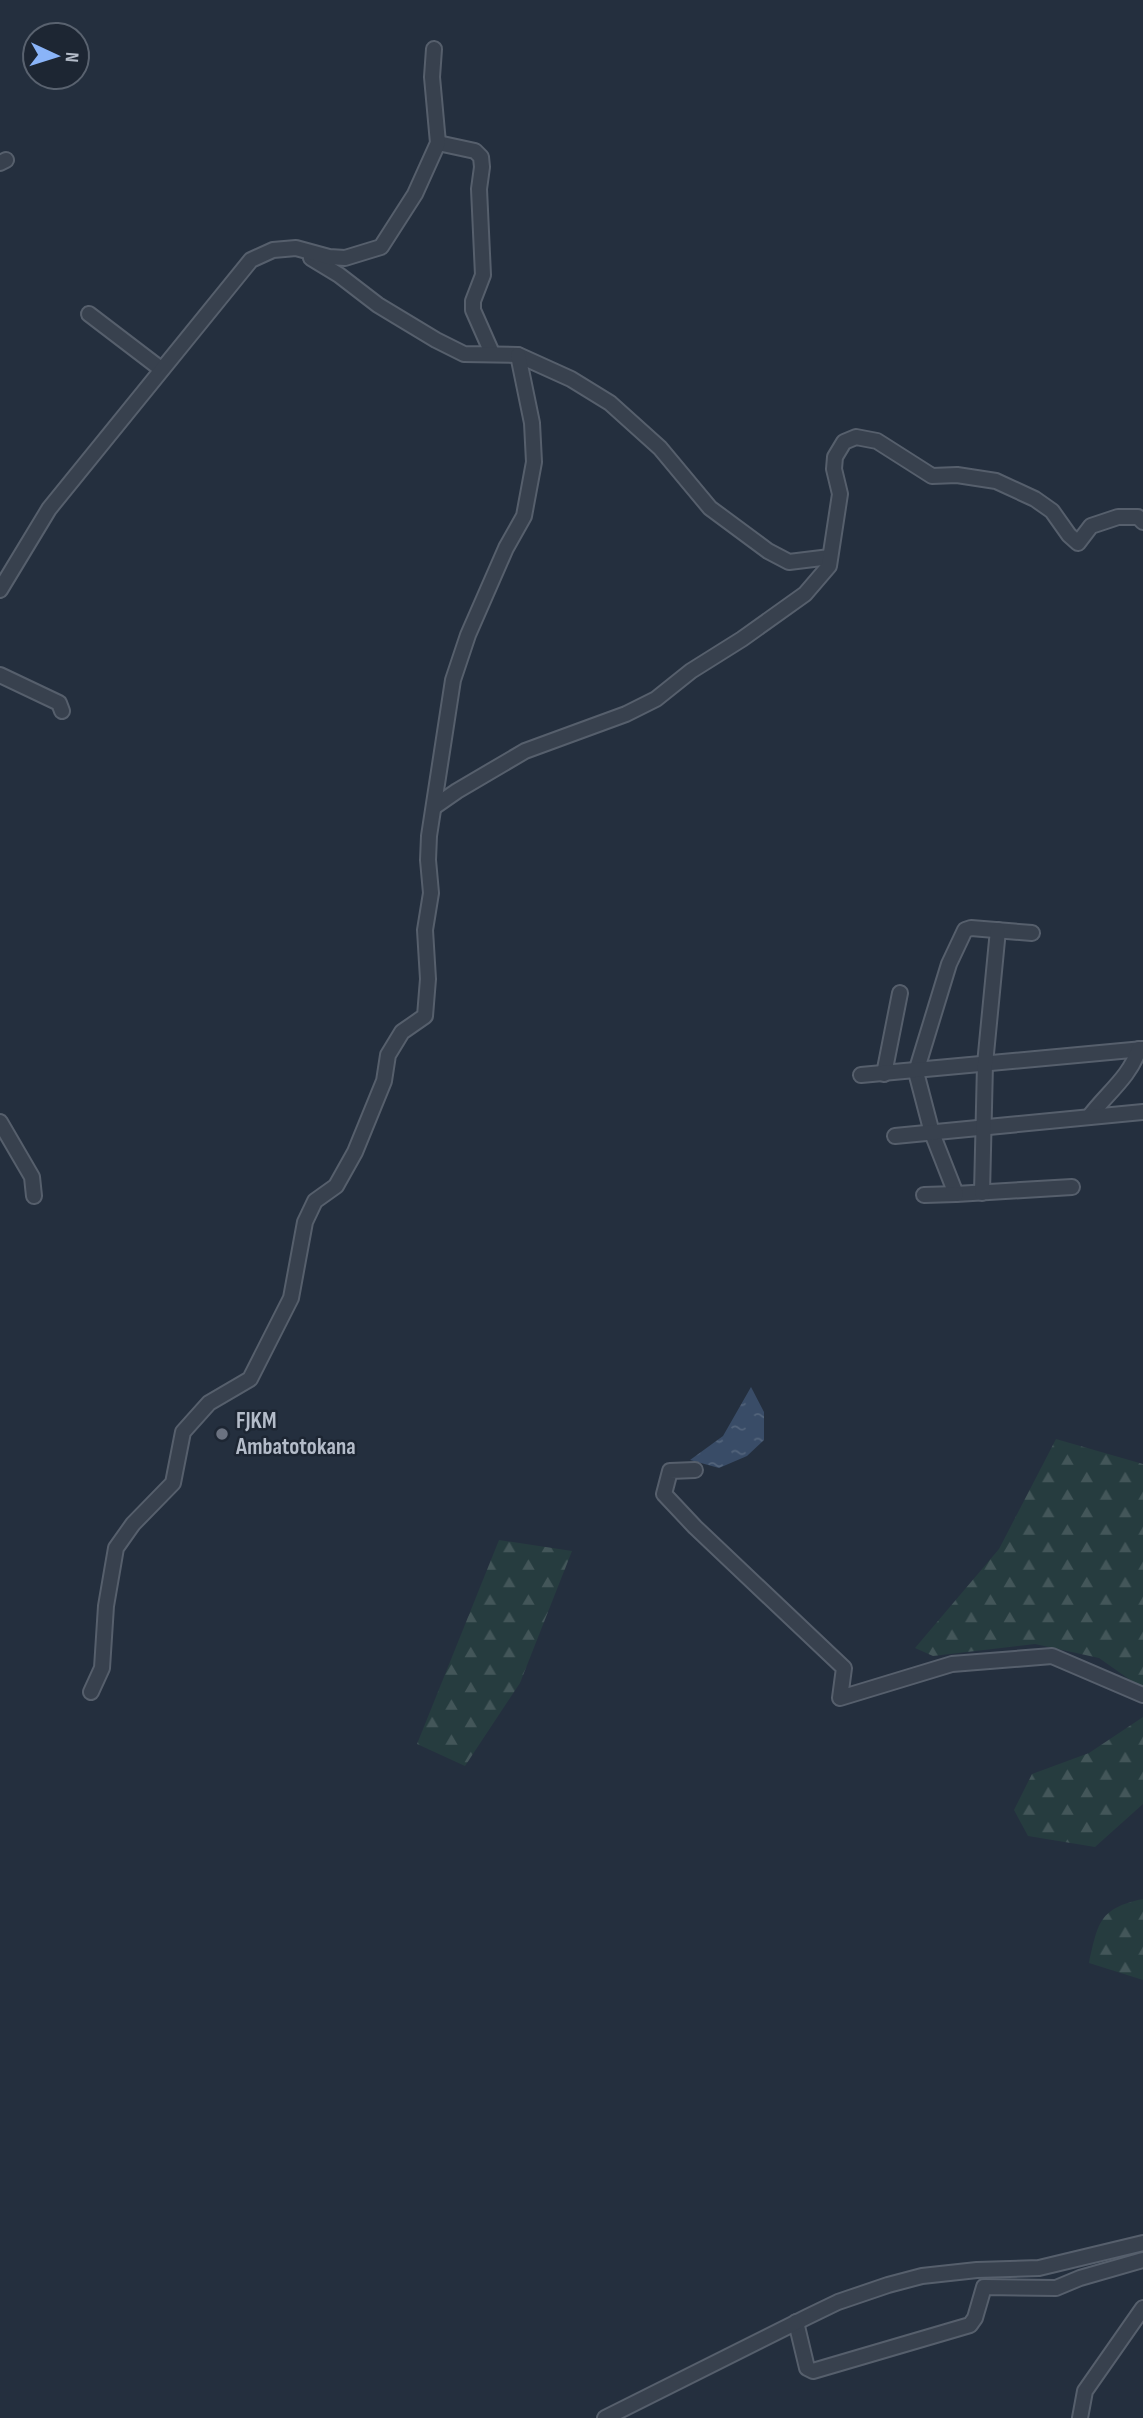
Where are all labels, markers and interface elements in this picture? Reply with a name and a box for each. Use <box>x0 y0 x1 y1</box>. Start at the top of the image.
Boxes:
north arrow <box>21 21 91 91</box>
text: N <box>60 51 83 63</box>
place label: FJKM Ambatotokana <box>235 1407 356 1461</box>
marker: FJKM Ambatotokana <box>214 1426 230 1442</box>

